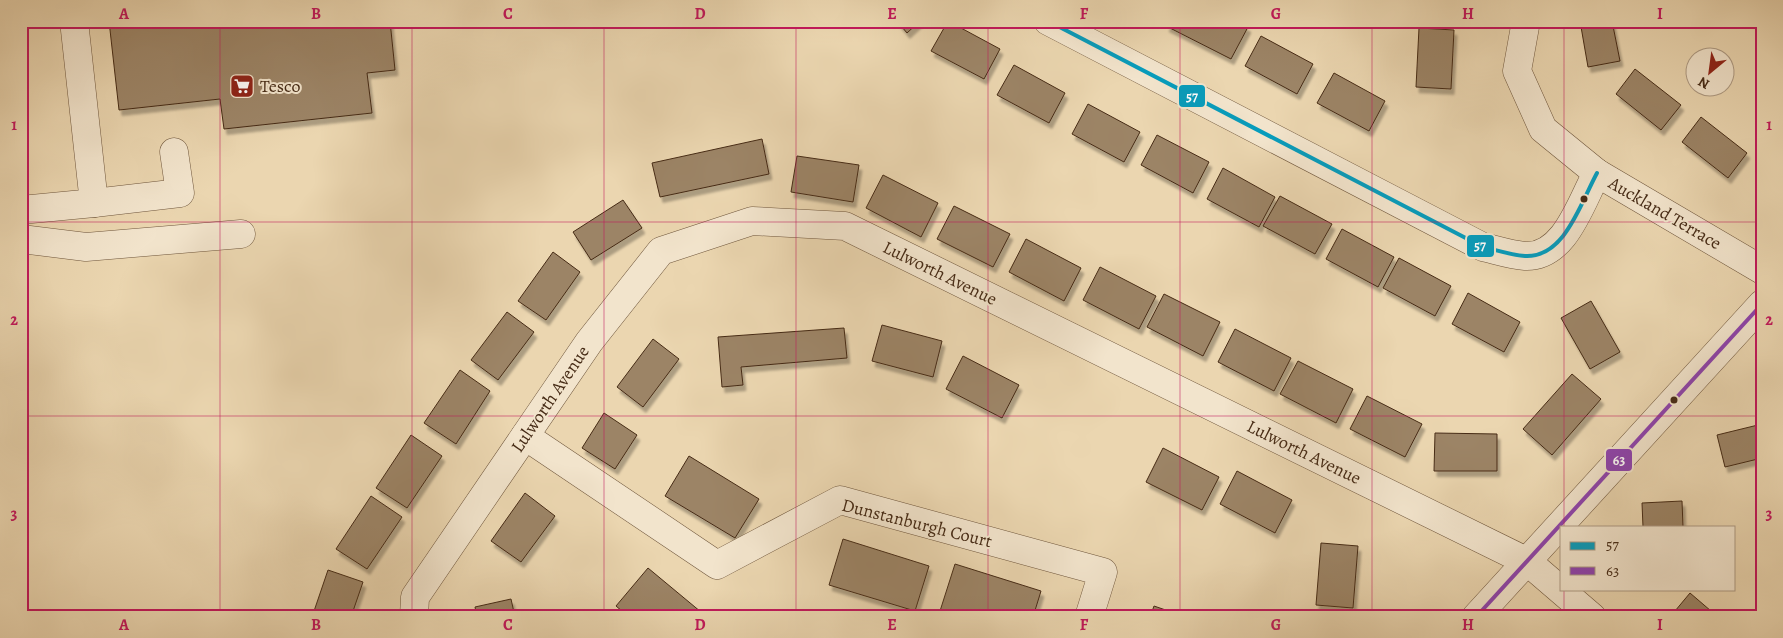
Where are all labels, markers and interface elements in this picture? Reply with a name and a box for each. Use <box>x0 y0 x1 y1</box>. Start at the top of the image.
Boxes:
text: A <box>118 3 130 25</box>
text: B <box>311 3 321 25</box>
text: C <box>503 3 513 25</box>
text: D <box>694 3 706 25</box>
text: E <box>887 3 897 25</box>
text: F <box>1080 3 1089 25</box>
text: G <box>1271 3 1281 25</box>
text: H <box>1462 3 1474 25</box>
text: I <box>1657 3 1663 25</box>
north arrow <box>1686 48 1736 98</box>
text: N <box>1695 72 1713 94</box>
supermarket icon: Tesco <box>229 73 255 99</box>
place label: Tesco <box>260 74 300 98</box>
line badge: 57 <box>1178 84 1206 108</box>
text: 57 <box>1186 87 1198 106</box>
text: 1 <box>11 114 17 136</box>
text: 1 <box>1766 114 1772 136</box>
street label: Auckland Terrace <box>1603 170 1726 255</box>
unlabelled marker <box>1579 194 1589 204</box>
line badge: 57 <box>1466 234 1495 258</box>
street label: Lulworth Avenue <box>879 235 1001 311</box>
text: 57 <box>1474 236 1486 255</box>
text: 2 <box>10 309 18 331</box>
text: 2 <box>1765 309 1773 331</box>
street label: Lulworth Avenue <box>505 341 595 457</box>
unlabelled marker <box>1669 395 1679 405</box>
street label: Lulworth Avenue <box>1243 414 1365 490</box>
line badge: 63 <box>1605 448 1633 472</box>
text: 63 <box>1613 451 1625 470</box>
street label: Dunstanburgh Court <box>839 493 995 553</box>
text: 3 <box>11 503 18 525</box>
text: 3 <box>1766 503 1773 525</box>
legend <box>1560 526 1736 590</box>
text: 57 <box>1606 535 1619 555</box>
text: 63 <box>1606 561 1619 581</box>
text: A <box>118 614 130 636</box>
text: B <box>311 614 321 636</box>
text: C <box>503 614 513 636</box>
text: D <box>694 614 706 636</box>
text: E <box>887 614 897 636</box>
text: F <box>1080 614 1089 636</box>
text: G <box>1271 614 1281 636</box>
text: H <box>1462 614 1474 636</box>
text: I <box>1657 614 1663 636</box>

